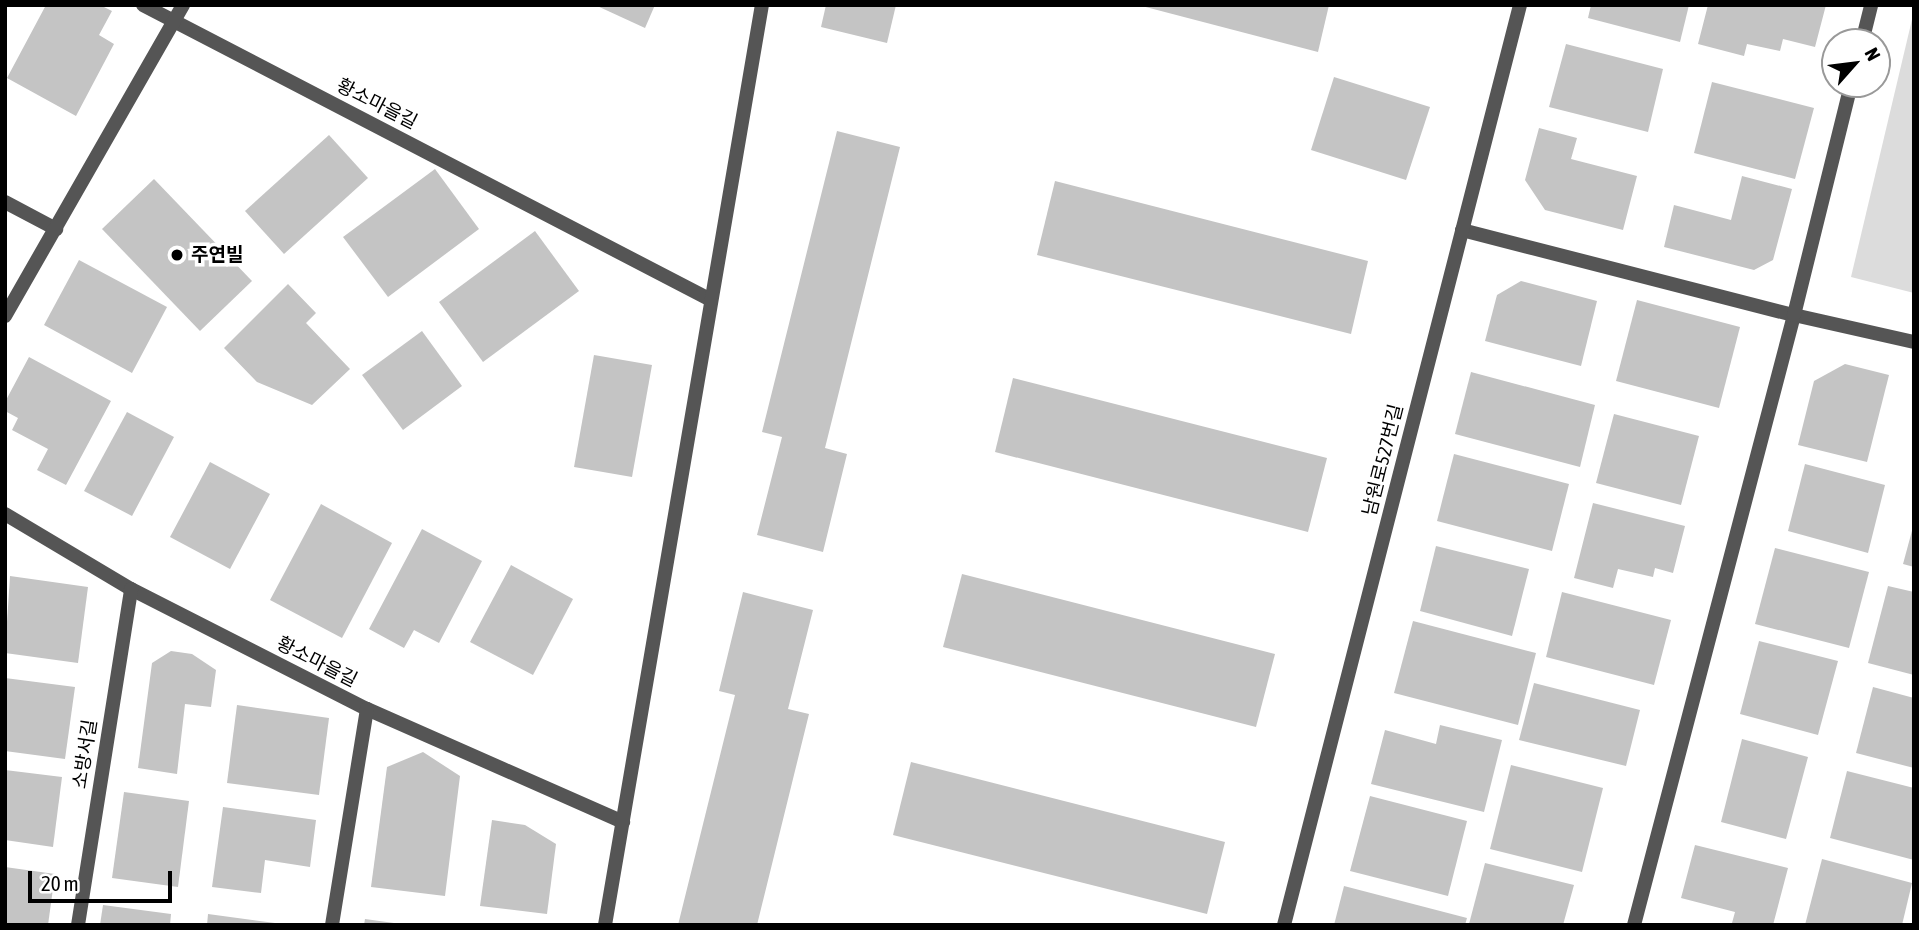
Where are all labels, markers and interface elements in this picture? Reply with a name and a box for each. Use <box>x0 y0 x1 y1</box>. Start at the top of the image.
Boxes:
north arrow <box>1821 28 1891 98</box>
text: N <box>1860 44 1885 64</box>
street label: 황소마을길 <box>333 74 421 134</box>
place label: 주연빌 <box>191 244 243 266</box>
marker: 주연빌 <box>169 247 185 263</box>
street label: 남원로527번길 <box>1358 402 1408 518</box>
street label: 황소마을길 <box>273 632 361 692</box>
street label: 소방서길 <box>68 718 102 790</box>
scale bar <box>32 856 175 900</box>
text: 20 m <box>41 871 79 895</box>

